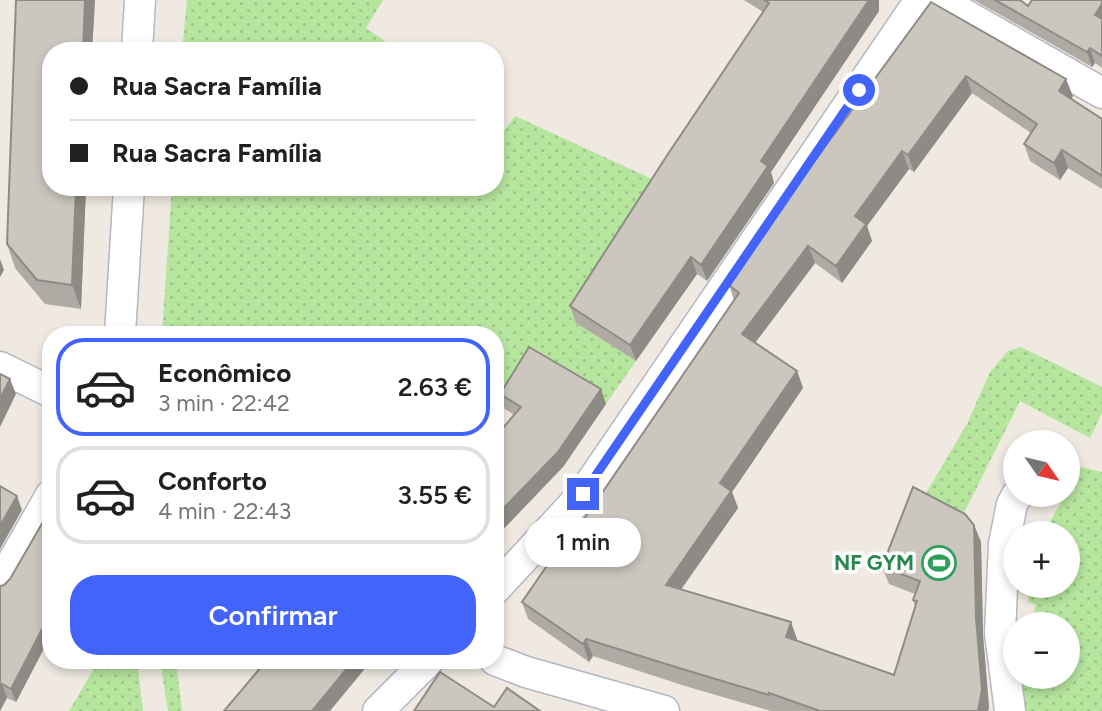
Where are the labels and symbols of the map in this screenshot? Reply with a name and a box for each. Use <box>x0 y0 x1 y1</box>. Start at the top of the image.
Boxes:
route start <box>843 74 875 106</box>
north arrow <box>1003 430 1080 508</box>
route end <box>567 478 599 510</box>
callout: 1 min <box>525 518 641 568</box>
sports icon: NF GYM <box>920 544 958 582</box>
place label: NF GYM <box>834 550 914 575</box>

